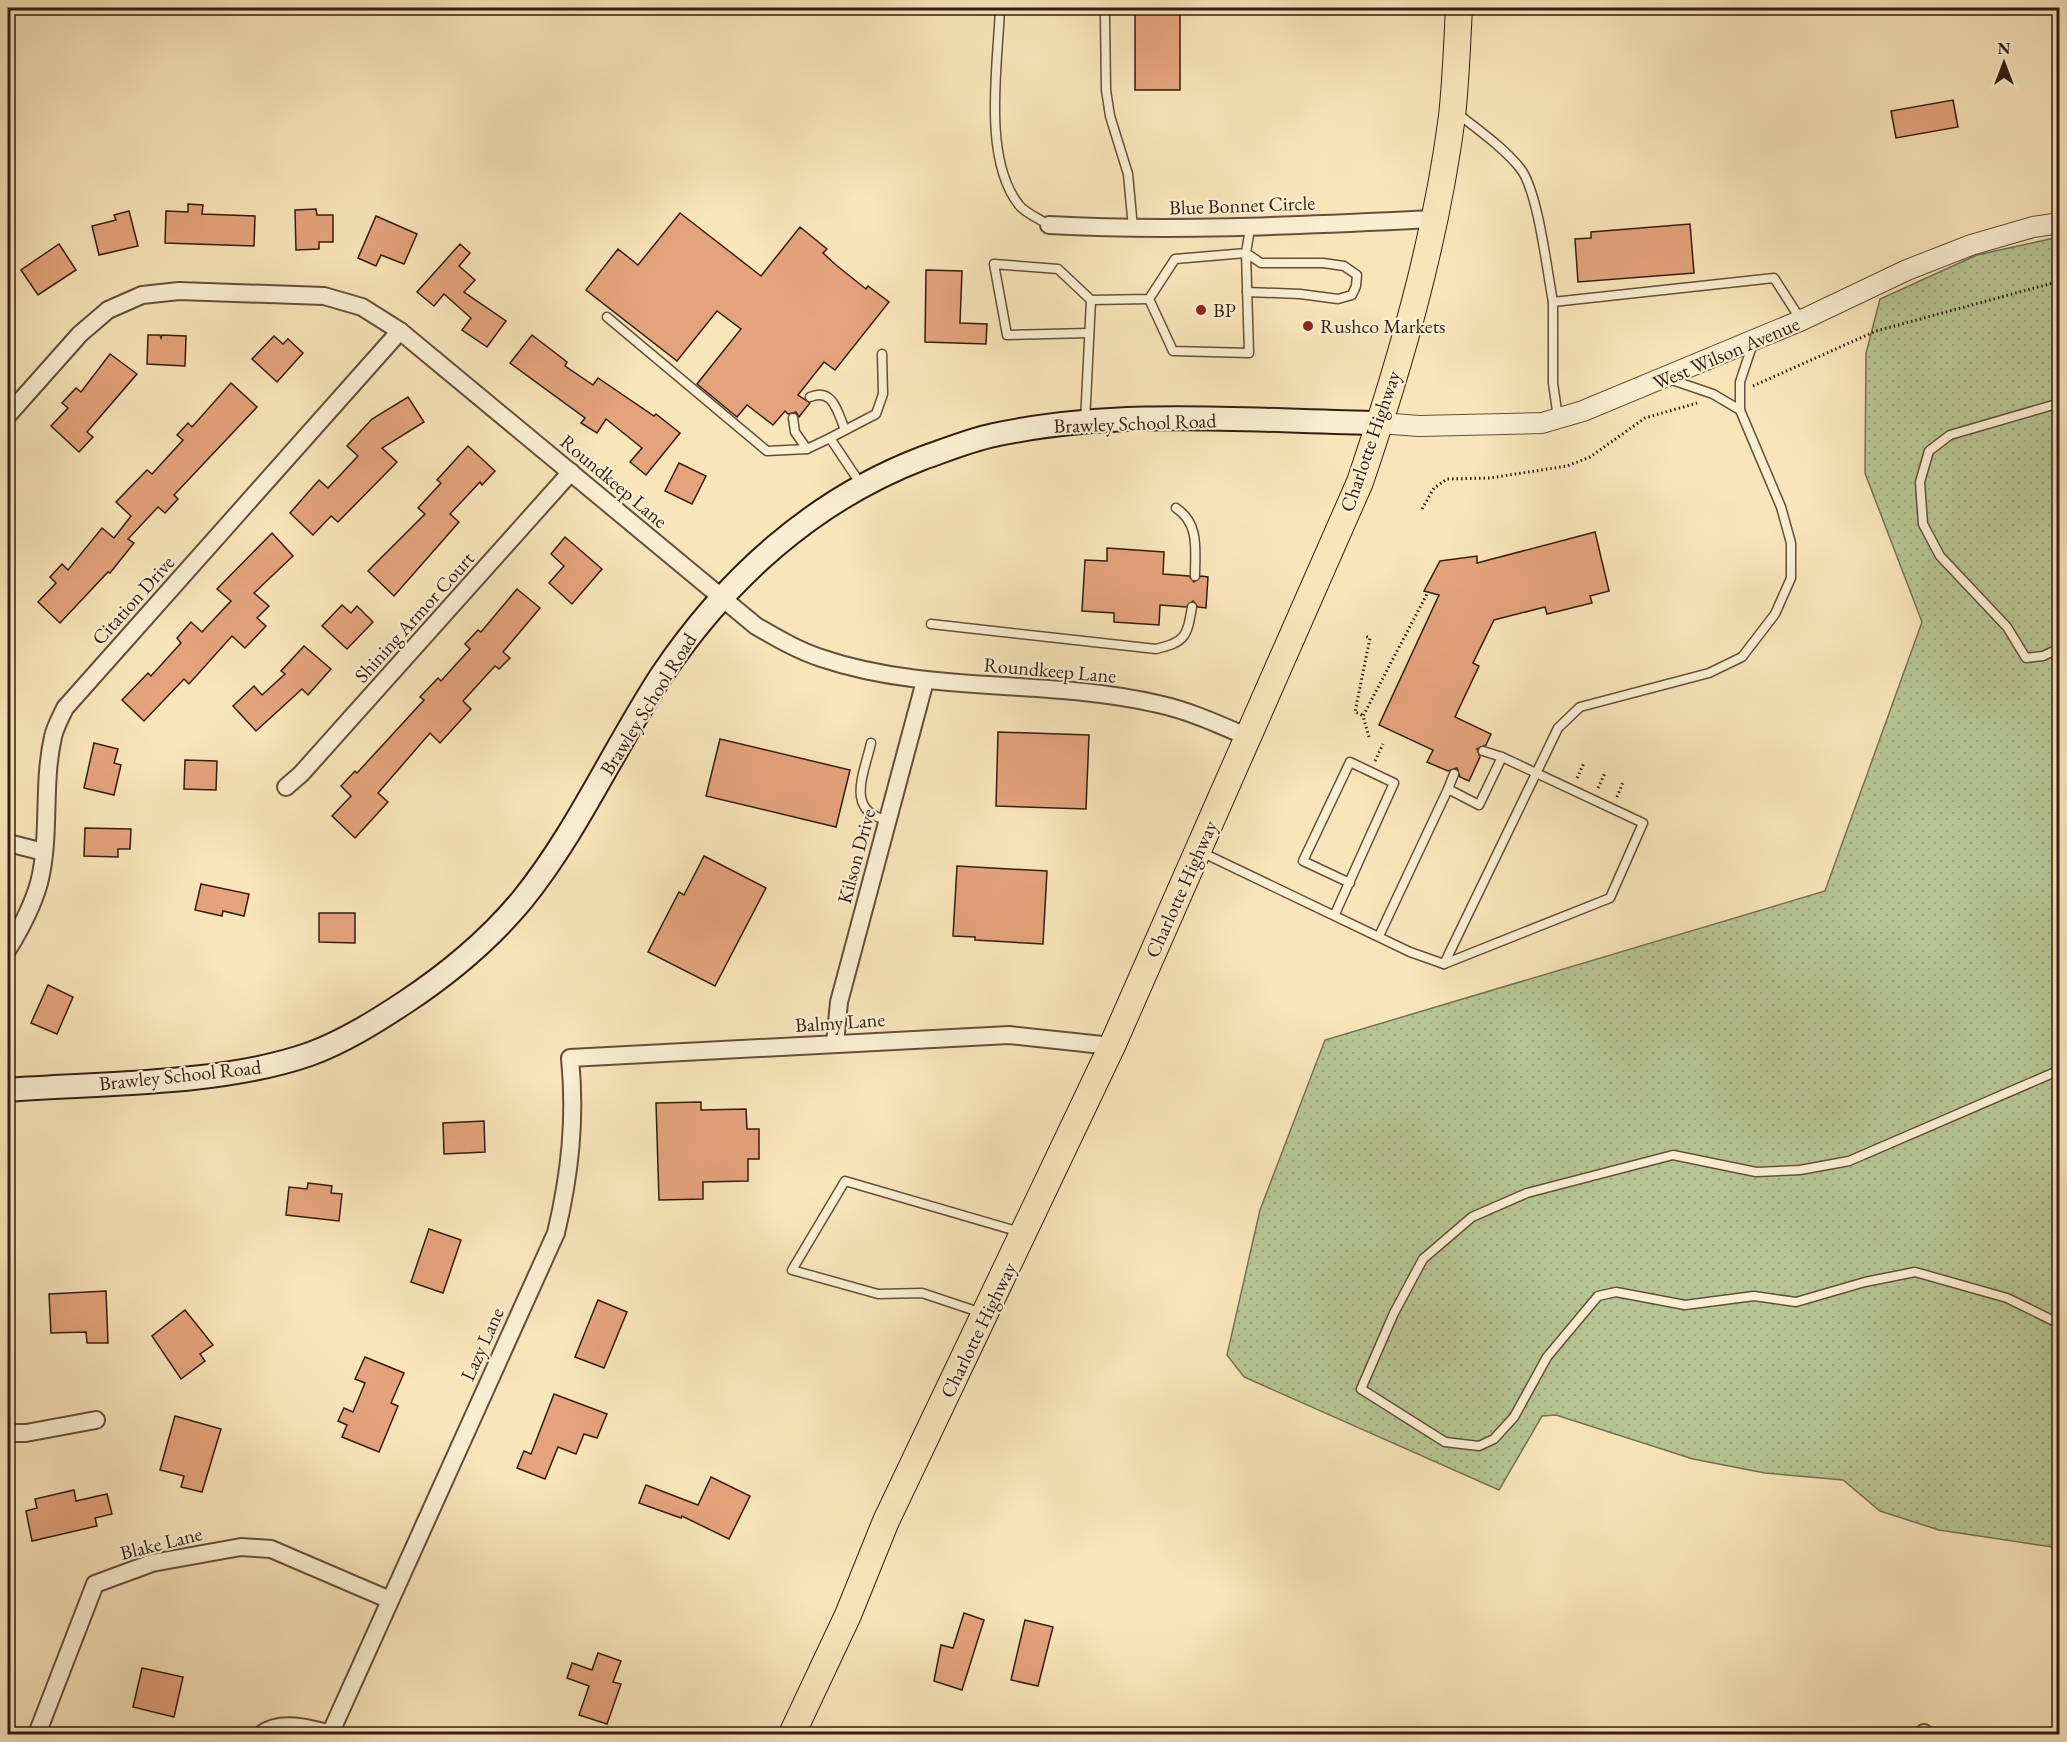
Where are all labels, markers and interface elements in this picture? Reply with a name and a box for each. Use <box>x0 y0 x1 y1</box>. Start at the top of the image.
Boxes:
north arrow <box>1974 33 2034 93</box>
text: N <box>1998 38 2011 59</box>
street label: Blue Bonnet Circle <box>1168 189 1316 221</box>
place label: BP <box>1213 297 1236 323</box>
marker: BP <box>1194 303 1208 317</box>
street label: West Wilson Avenue <box>1649 310 1803 396</box>
place label: Rushco Markets <box>1320 313 1445 339</box>
marker: Rushco Markets <box>1301 319 1315 333</box>
street label: Charlotte Highway <box>1334 367 1406 515</box>
street label: Brawley School Road <box>1053 407 1218 439</box>
street label: Roundkeep Lane <box>555 428 673 534</box>
street label: Shining Armor Court <box>348 546 480 688</box>
street label: Citation Drive <box>86 550 180 650</box>
street label: Brawley School Road <box>594 627 703 780</box>
street label: Roundkeep Lane <box>983 651 1117 689</box>
street label: Kilson Drive <box>831 806 881 906</box>
street label: Charlotte Highway <box>1139 816 1223 962</box>
street label: Balmy Lane <box>794 1006 886 1038</box>
street label: Brawley School Road <box>98 1053 263 1096</box>
street label: Charlotte Highway <box>934 1258 1022 1402</box>
street label: Lazy Lane <box>454 1303 510 1385</box>
street label: Blake Lane <box>117 1520 205 1566</box>

